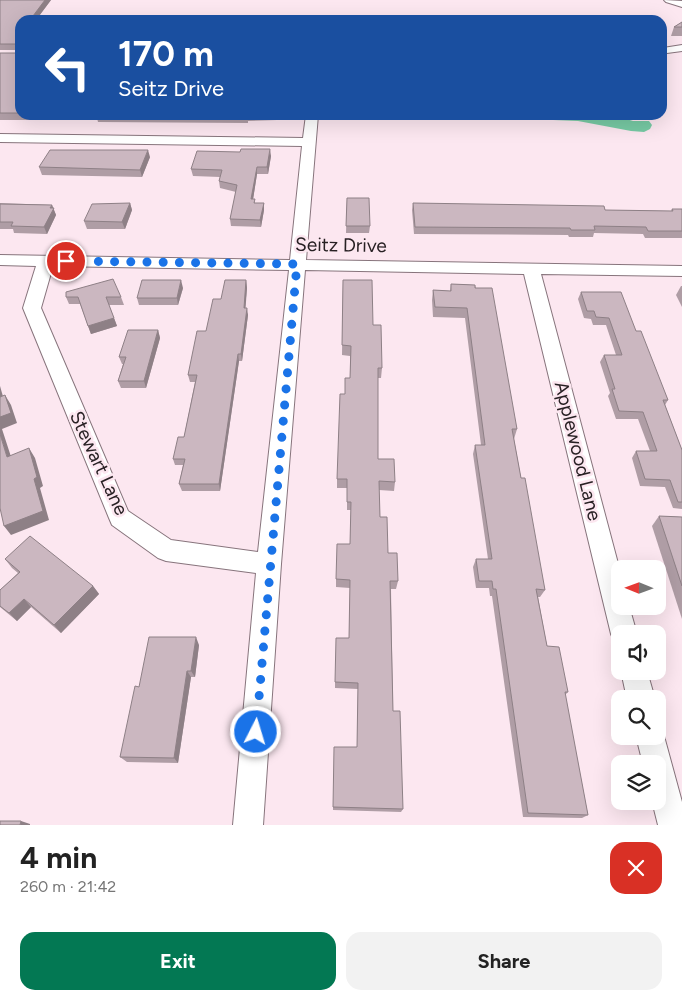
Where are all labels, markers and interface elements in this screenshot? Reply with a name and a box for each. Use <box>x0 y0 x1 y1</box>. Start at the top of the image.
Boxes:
text: 170 m <box>118 33 214 75</box>
icon: left <box>35 35 100 100</box>
text: Seitz Drive <box>118 75 224 102</box>
street label: Seitz Drive <box>295 233 387 257</box>
pin <box>45 240 87 282</box>
icon: arrive <box>52 247 80 275</box>
street label: Applewood Lane <box>550 379 606 523</box>
street label: Stewart Lane <box>65 407 133 519</box>
north arrow <box>611 560 666 615</box>
map controls <box>611 560 666 810</box>
button: sound <box>611 625 666 680</box>
button: search <box>611 690 666 745</box>
position arrow <box>229 705 281 757</box>
button: layers <box>611 755 666 810</box>
text: 4 min <box>20 839 97 876</box>
button: close <box>610 842 662 894</box>
text: 260 m · 21:42 <box>20 877 116 896</box>
button: Exit <box>20 932 336 990</box>
button: Share <box>346 932 662 990</box>

